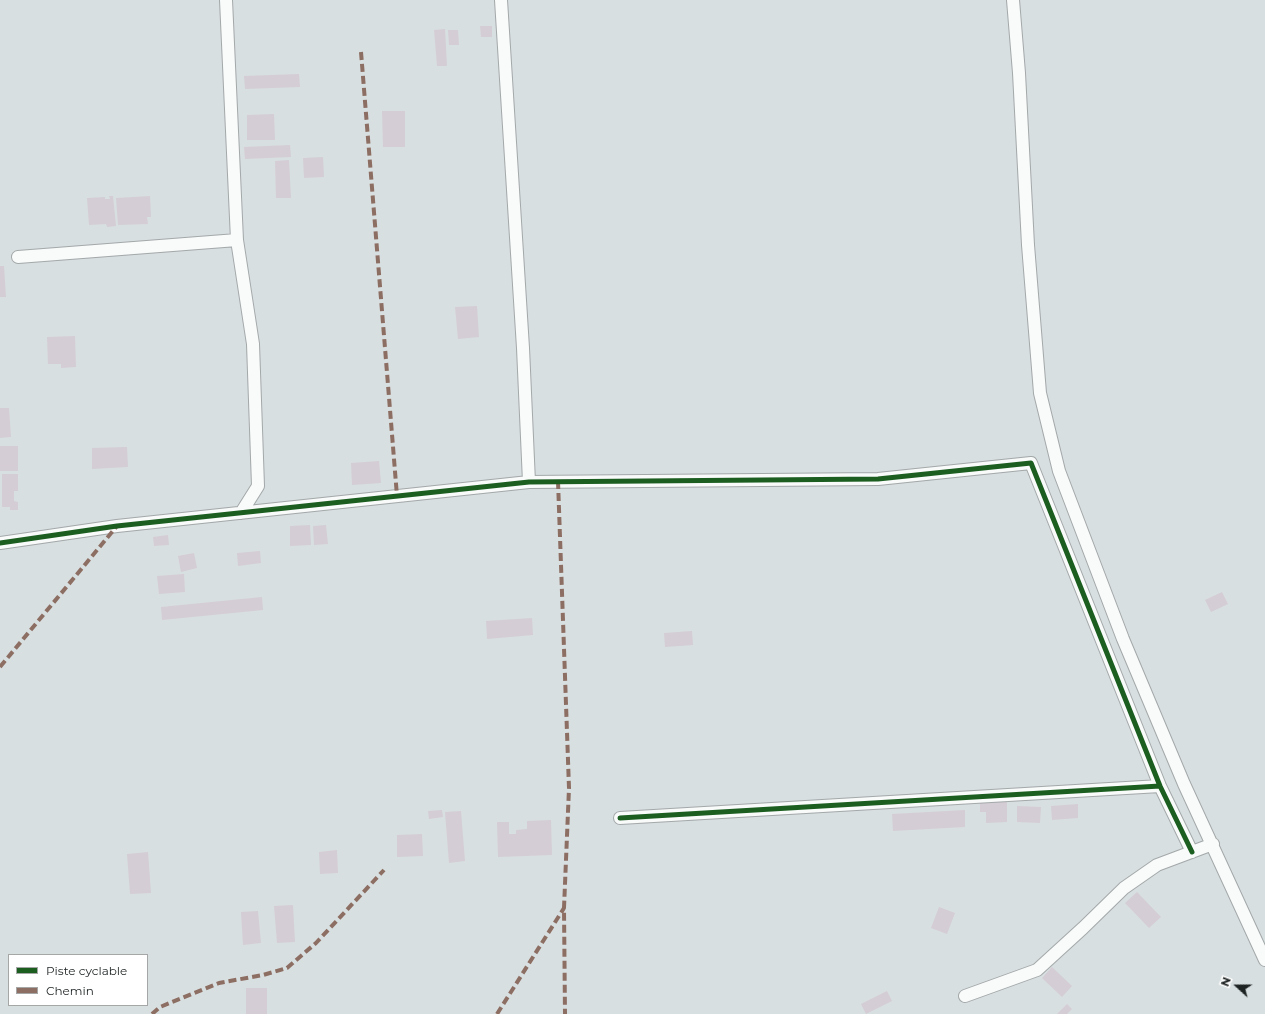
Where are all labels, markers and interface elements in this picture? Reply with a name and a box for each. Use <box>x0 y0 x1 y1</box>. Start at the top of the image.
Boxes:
legend <box>8 954 148 1006</box>
text: Piste cyclable <box>46 963 127 978</box>
north arrow <box>1217 966 1257 1006</box>
text: N <box>1218 975 1234 988</box>
text: Chemin <box>46 983 94 998</box>

